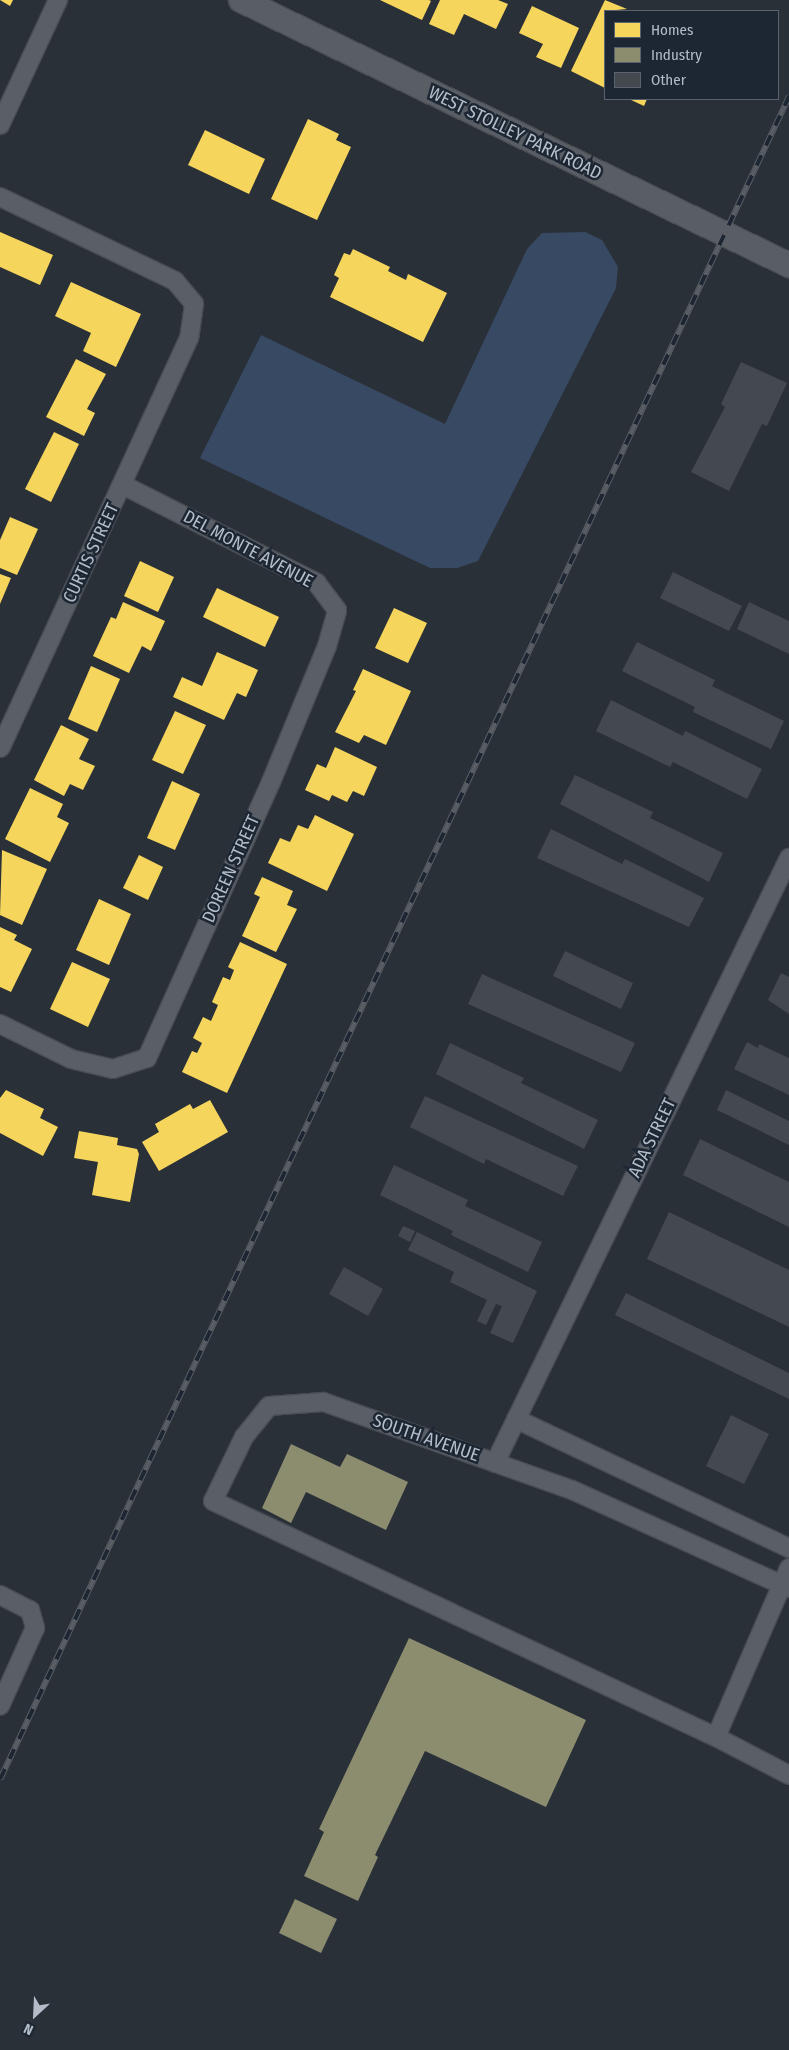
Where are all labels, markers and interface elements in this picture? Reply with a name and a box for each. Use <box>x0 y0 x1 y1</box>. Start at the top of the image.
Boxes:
legend <box>604 10 779 100</box>
text: Homes <box>651 21 693 39</box>
text: Industry <box>651 46 702 64</box>
text: Other <box>651 71 686 89</box>
street label: WEST STOLLEY PARK ROAD <box>425 82 605 184</box>
street label: CURTIS STREET <box>59 500 123 606</box>
street label: DEL MONTE AVENUE <box>179 506 317 592</box>
street label: DOREEN STREET <box>198 812 264 926</box>
street label: ADA STREET <box>624 1095 680 1181</box>
street label: SOUTH AVENUE <box>370 1410 482 1466</box>
north arrow <box>10 1990 60 2040</box>
text: N <box>21 2020 36 2039</box>

